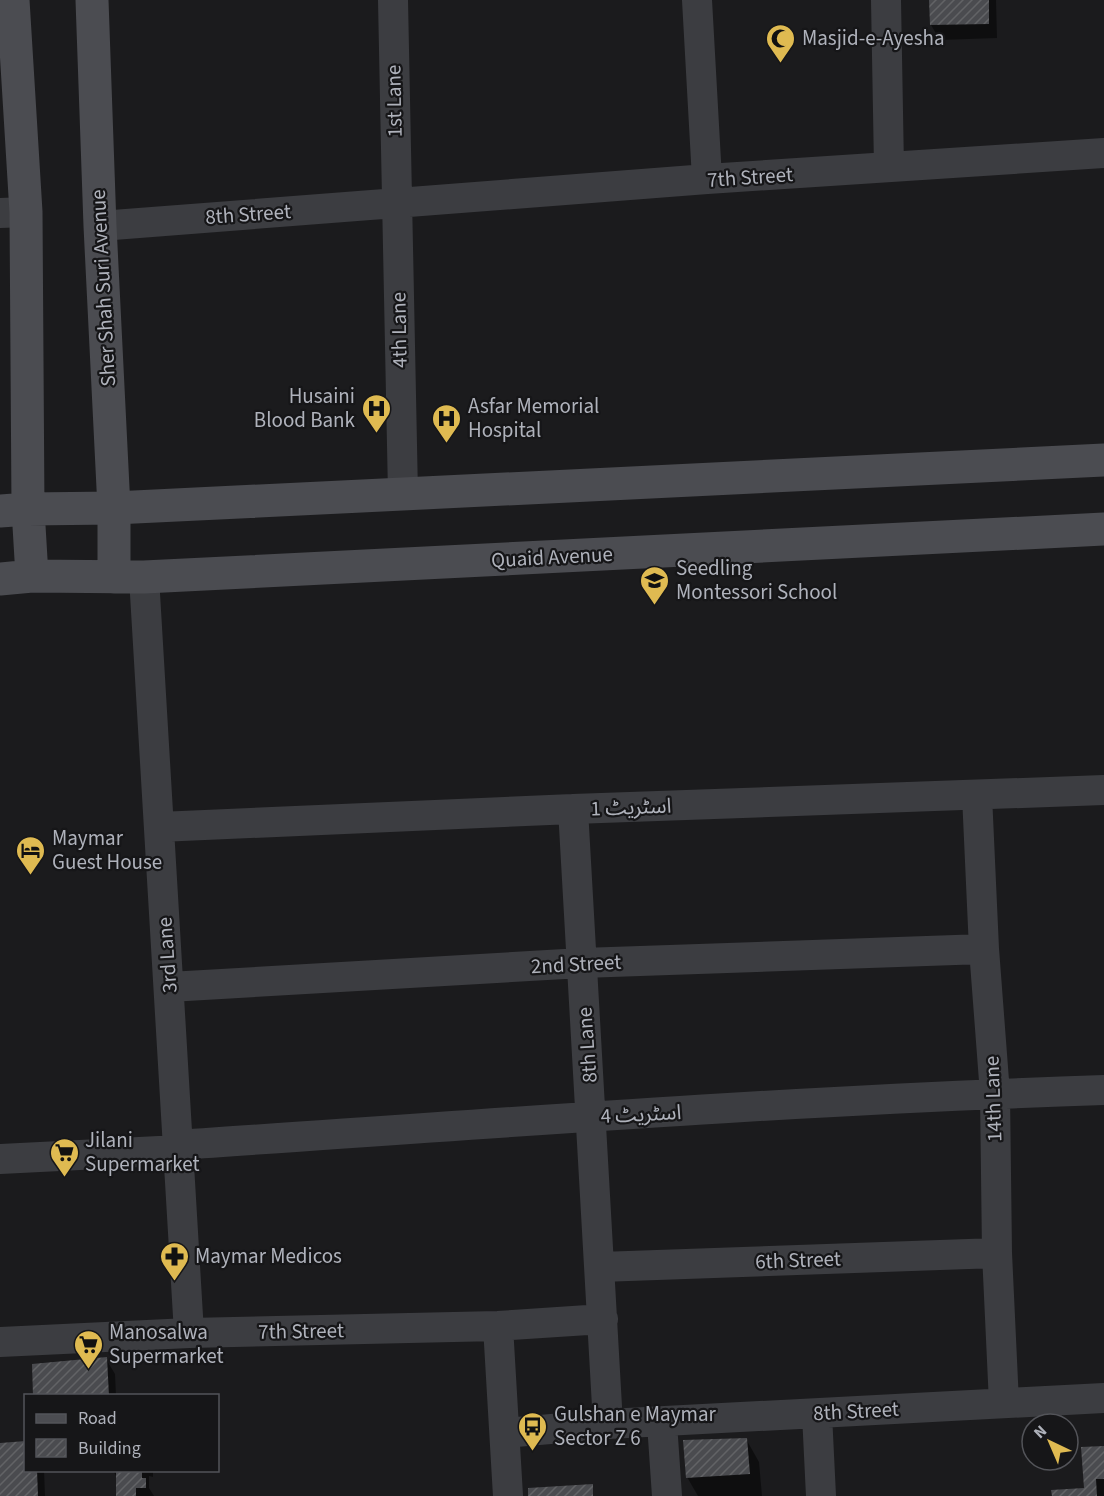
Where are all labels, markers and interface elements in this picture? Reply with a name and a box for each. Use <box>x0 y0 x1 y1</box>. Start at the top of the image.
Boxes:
mosque icon: Masjid-e-Ayesha <box>765 22 797 64</box>
place label: Masjid-e-Ayesha <box>802 23 945 53</box>
street label: 1st Lane <box>378 64 410 138</box>
street label: 7th Street <box>706 159 794 195</box>
street label: Sher Shah Suri Avenue <box>83 189 123 387</box>
street label: 8th Street <box>204 196 292 232</box>
street label: 4th Lane <box>383 292 415 368</box>
place label: Husaini Blood Bank <box>254 381 356 435</box>
place label: Asfar Memorial Hospital <box>468 391 599 445</box>
hospital icon: Husaini Blood Bank <box>360 392 392 434</box>
hospital icon: Asfar Memorial Hospital <box>431 402 463 444</box>
street label: Quaid Avenue <box>490 539 614 575</box>
place label: Seedling Montessori School <box>676 553 837 607</box>
school or university icon: Seedling Montessori School <box>639 564 671 606</box>
street label: اسٹریٹ 1 <box>590 791 672 823</box>
place label: Maymar Guest House <box>52 823 162 877</box>
hotel icon: Maymar Guest House <box>15 834 47 876</box>
street label: 3rd Lane <box>149 916 185 994</box>
street label: 2nd Street <box>530 947 622 981</box>
street label: 8th Lane <box>569 1006 605 1084</box>
street label: 14th Lane <box>977 1055 1009 1143</box>
street label: اسٹریٹ 4 <box>600 1097 682 1131</box>
place label: Jilani Supermarket <box>85 1125 200 1179</box>
supermarket icon: Jilani Supermarket <box>48 1136 80 1178</box>
pharmacy icon: Maymar Medicos <box>158 1240 190 1282</box>
place label: Maymar Medicos <box>195 1241 342 1271</box>
street label: 6th Street <box>755 1244 841 1276</box>
street label: 7th Street <box>258 1315 344 1347</box>
place label: Manosalwa Supermarket <box>109 1317 224 1371</box>
supermarket icon: Manosalwa Supermarket <box>72 1328 104 1370</box>
legend <box>24 1394 219 1472</box>
street label: 8th Street <box>812 1394 900 1428</box>
place label: Gulshan e Maymar Sector Z 6 <box>554 1399 716 1453</box>
text: Road <box>78 1406 117 1431</box>
bus stop icon: Gulshan e Maymar Sector Z 6 <box>517 1410 549 1452</box>
north arrow <box>1020 1412 1080 1472</box>
text: N <box>1029 1420 1052 1444</box>
text: Building <box>78 1436 141 1461</box>

